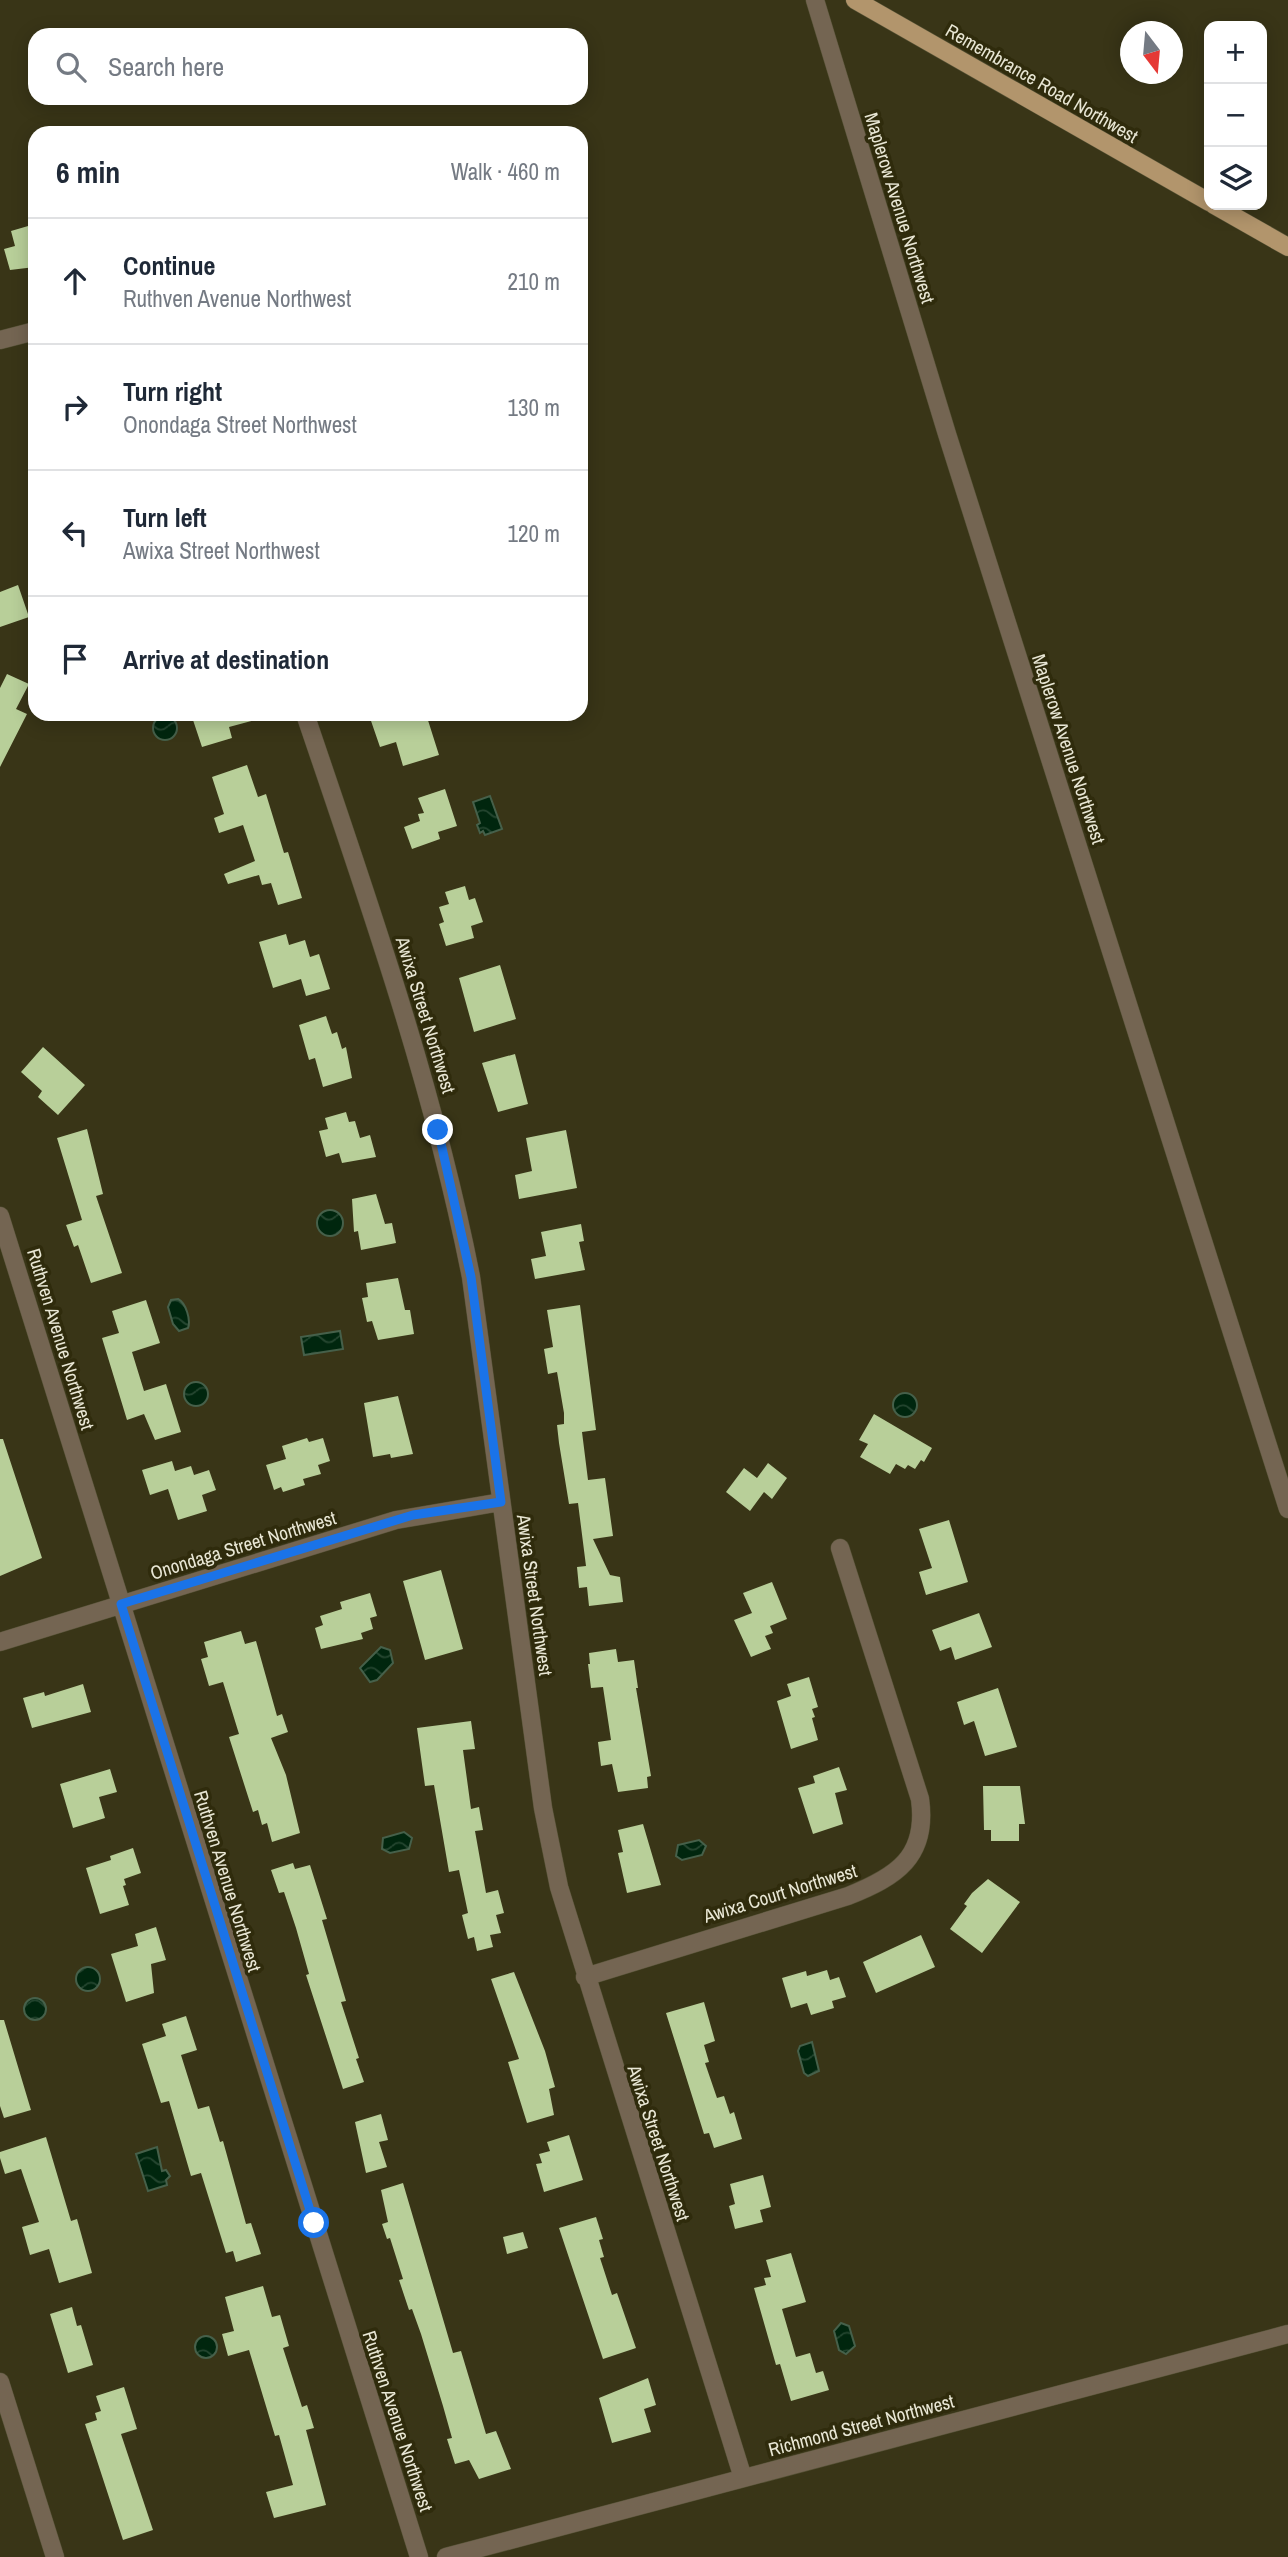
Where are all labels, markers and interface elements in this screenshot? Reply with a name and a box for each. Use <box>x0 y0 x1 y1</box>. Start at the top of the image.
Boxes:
street label: Remembrance Road Northwest <box>941 17 1144 149</box>
north arrow <box>1120 21 1183 84</box>
map controls <box>1204 21 1267 210</box>
button: + <box>1204 21 1267 84</box>
search box <box>28 28 588 105</box>
icon: search <box>52 48 90 86</box>
text: Search here <box>108 49 224 84</box>
button: − <box>1204 84 1267 147</box>
street label: Maplerow Avenue Northwest <box>859 110 942 307</box>
button: layers <box>1204 147 1267 210</box>
text: 6 min <box>56 152 120 192</box>
text: Walk · 460 m <box>451 156 560 187</box>
text: Continue <box>123 248 215 283</box>
icon: ahead <box>56 262 94 300</box>
text: 210 m <box>508 266 560 297</box>
text: Ruthven Avenue Northwest <box>123 283 351 314</box>
text: Turn right <box>123 374 222 409</box>
icon: right <box>56 388 94 426</box>
text: 130 m <box>508 392 560 423</box>
text: Onondaga Street Northwest <box>123 409 357 440</box>
text: Turn left <box>123 500 207 535</box>
icon: left <box>56 514 94 552</box>
text: 120 m <box>508 518 560 549</box>
text: Awixa Street Northwest <box>123 535 320 566</box>
icon: arrive <box>56 640 94 678</box>
text: Arrive at destination <box>123 642 329 677</box>
street label: Maplerow Avenue Northwest <box>1026 651 1112 848</box>
street label: Awixa Street Northwest <box>390 933 462 1097</box>
route end <box>422 1114 453 1145</box>
street label: Ruthven Avenue Northwest <box>21 1245 101 1434</box>
street label: Onondaga Street Northwest <box>147 1504 340 1586</box>
street label: Awixa Street Northwest <box>511 1512 559 1678</box>
street label: Ruthven Avenue Northwest <box>188 1787 268 1976</box>
street label: Awixa Court Northwest <box>699 1857 860 1929</box>
street label: Awixa Street Northwest <box>621 2061 697 2225</box>
route start <box>298 2207 329 2238</box>
street label: Ruthven Avenue Northwest <box>357 2327 440 2515</box>
street label: Richmond Street Northwest <box>765 2388 957 2462</box>

